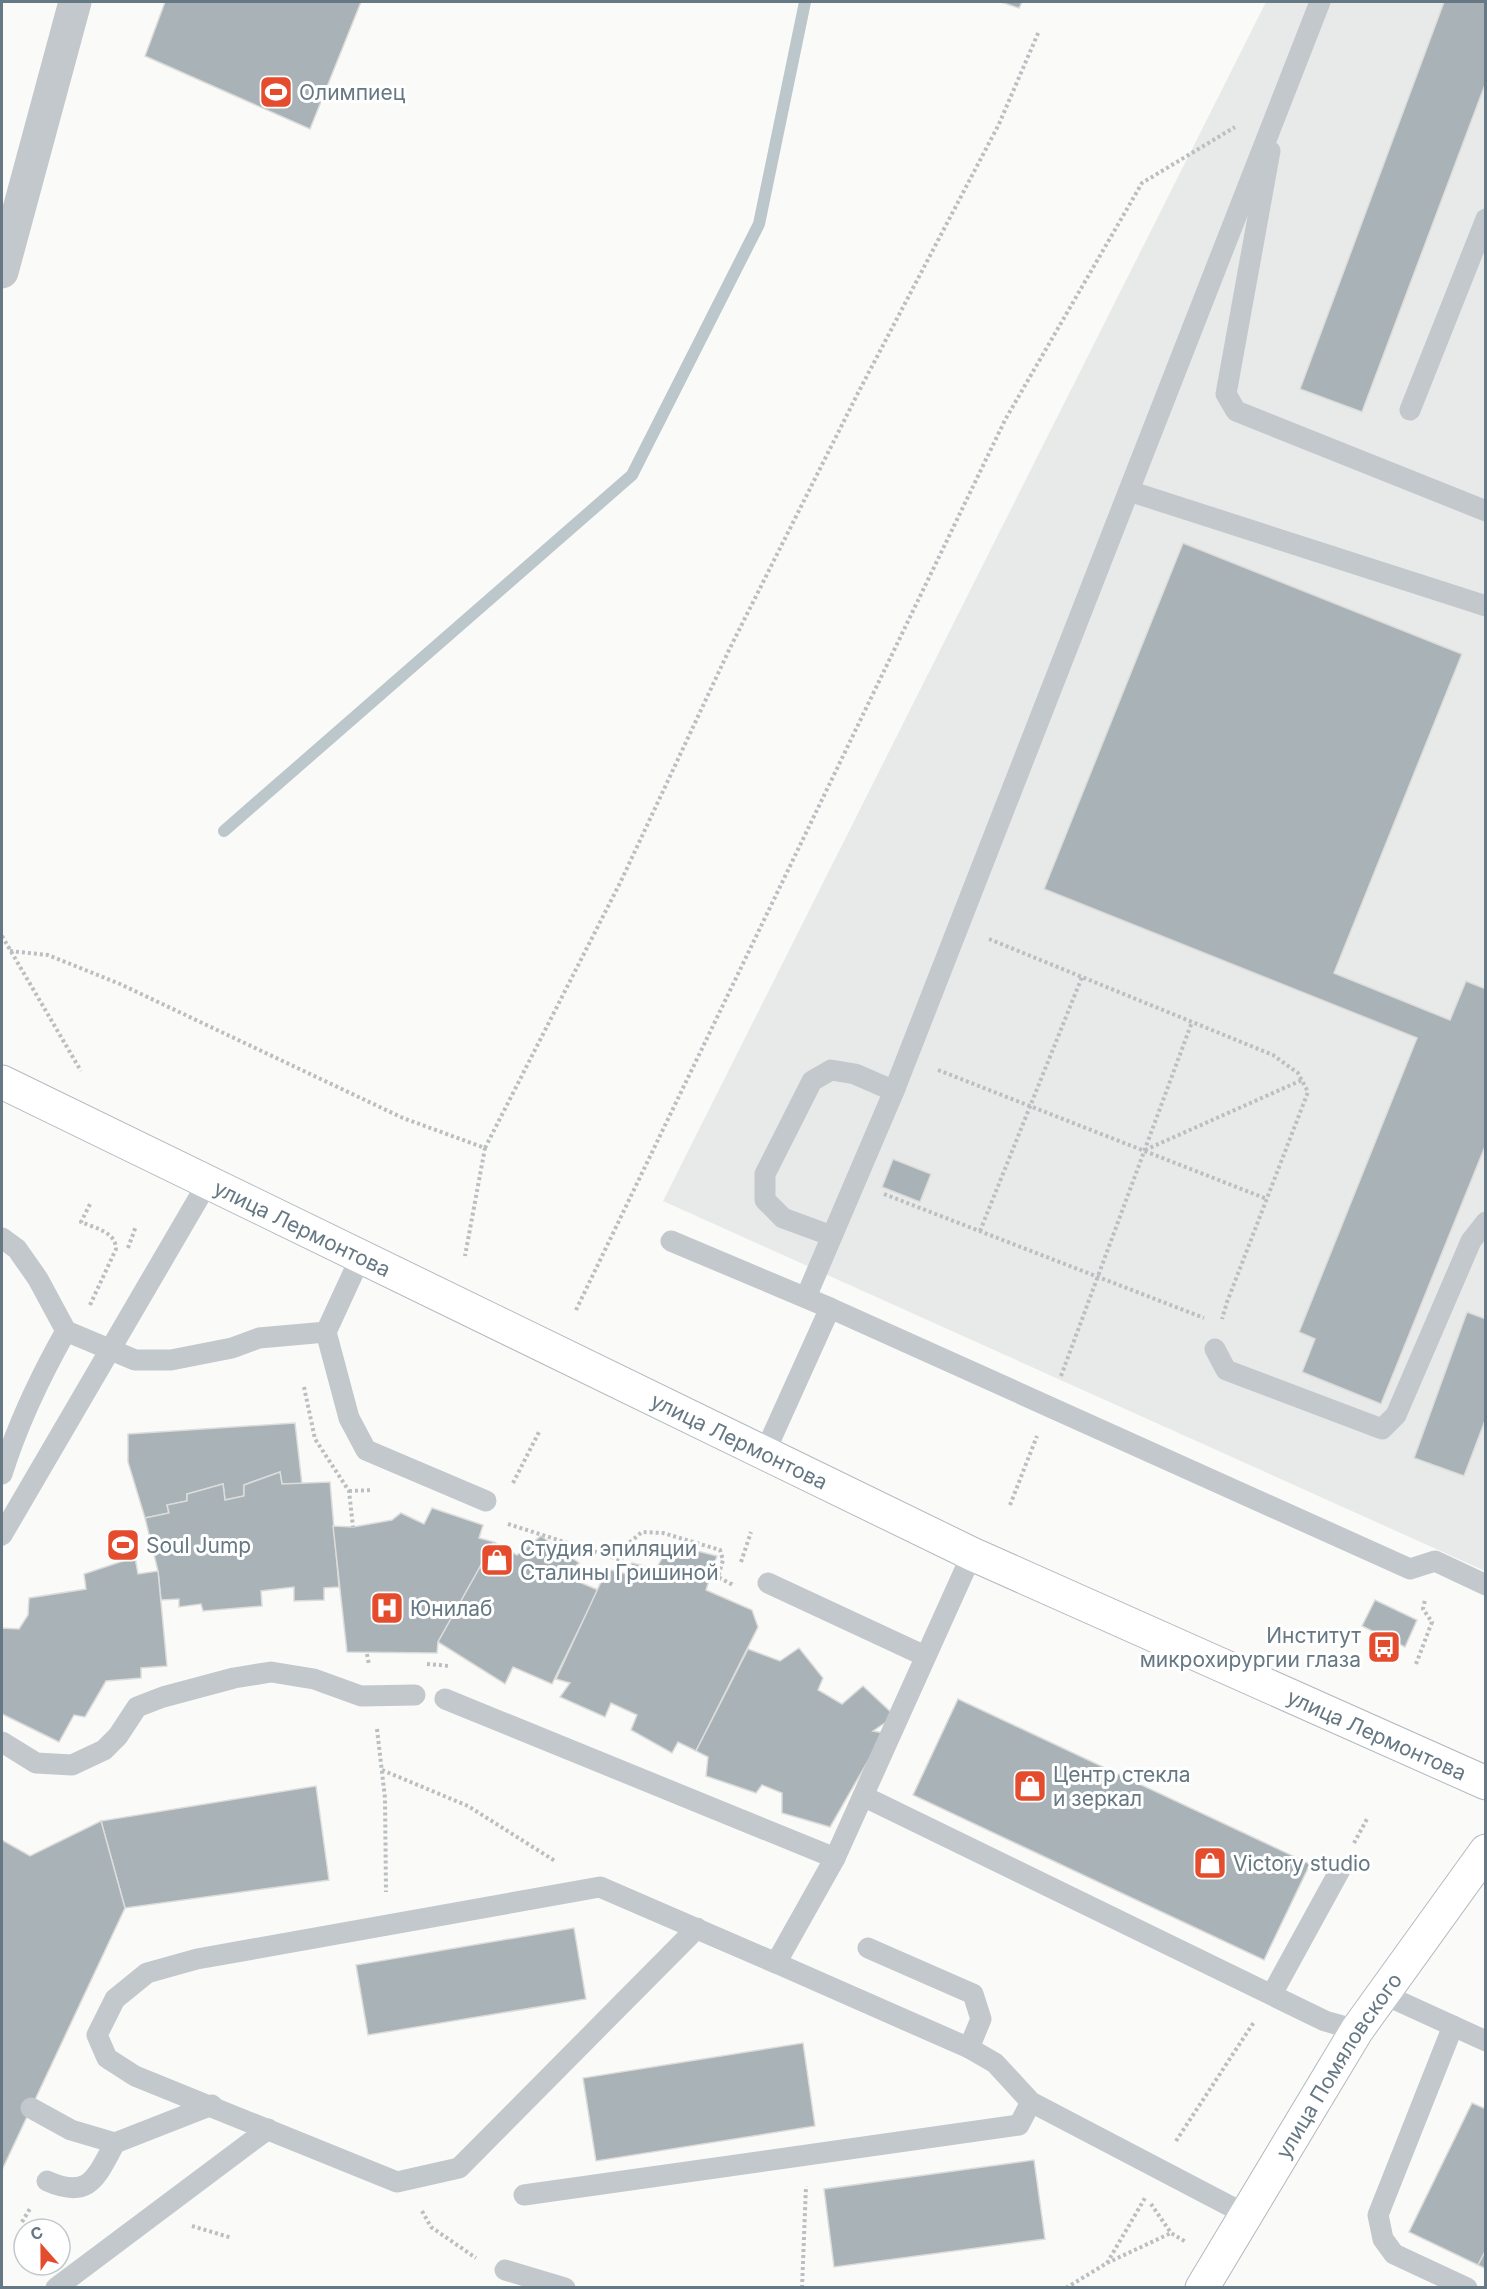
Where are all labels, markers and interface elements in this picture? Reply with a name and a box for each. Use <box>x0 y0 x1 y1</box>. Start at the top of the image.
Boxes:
sports icon: Олимпиец <box>258 74 294 110</box>
place label: Олимпиец <box>299 80 406 105</box>
street label: улица Лермонтова <box>210 1175 395 1282</box>
street label: улица Лермонтова <box>647 1387 832 1494</box>
sports icon: Soul Jump <box>105 1527 141 1563</box>
place label: Soul Jump <box>146 1533 251 1558</box>
place label: Студия эпиляции Сталины Гришиной <box>520 1536 719 1585</box>
shop icon: Студия эпиляции Сталины Гришиной <box>479 1542 515 1578</box>
hospital icon: Юнилаб <box>369 1590 405 1626</box>
place label: Юнилаб <box>410 1596 492 1621</box>
place label: Институт микрохирургии глаза <box>1140 1623 1361 1672</box>
bus stop icon: Институт микрохирургии глаза <box>1366 1629 1402 1665</box>
street label: улица Лермонтова <box>1284 1684 1470 1785</box>
place label: Центр стекла и зеркал <box>1053 1762 1191 1811</box>
shop icon: Центр стекла и зеркал <box>1012 1768 1048 1804</box>
shop icon: Victory studio <box>1192 1845 1228 1881</box>
place label: Victory studio <box>1233 1851 1371 1876</box>
street label: улица Помяловского <box>1270 1968 1407 2163</box>
north arrow <box>12 2217 72 2277</box>
text: С <box>28 2221 46 2244</box>

